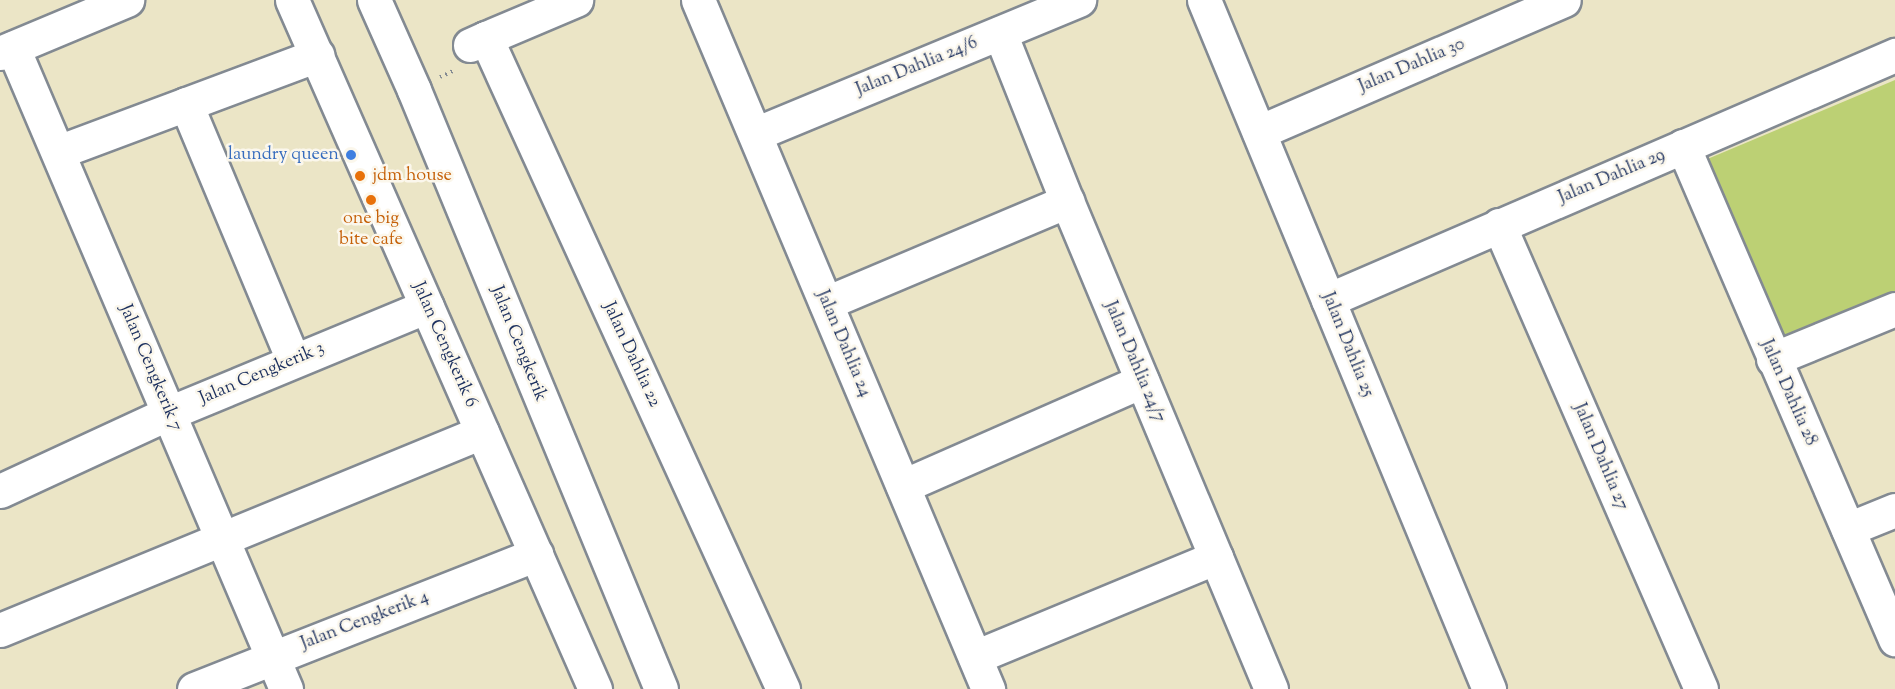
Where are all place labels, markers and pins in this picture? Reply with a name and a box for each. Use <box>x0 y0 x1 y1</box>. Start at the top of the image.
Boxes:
place label: laundry queen <box>228 144 339 166</box>
marker: laundry queen <box>344 148 358 162</box>
place label: jdm house <box>372 165 452 187</box>
marker: jdm house <box>353 169 367 183</box>
marker: one big bite cafe <box>364 193 378 207</box>
place label: one big bite cafe <box>339 209 403 252</box>

